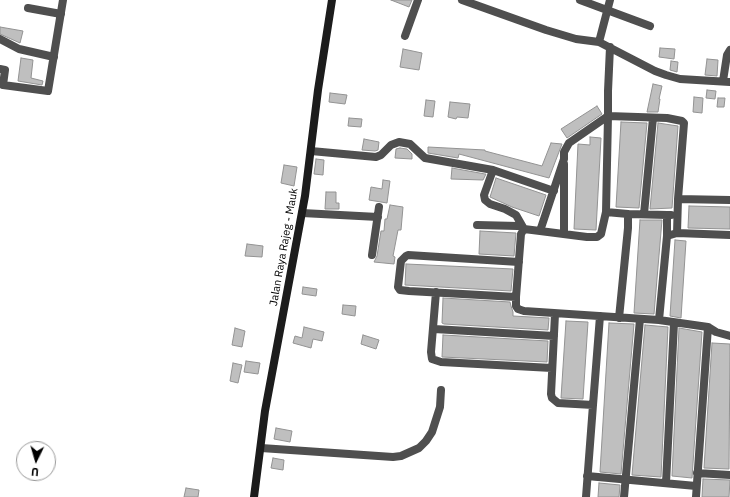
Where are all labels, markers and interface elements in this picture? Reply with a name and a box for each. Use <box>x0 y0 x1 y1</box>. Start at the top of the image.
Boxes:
street label: Jalan Raya Rajeg - Mauk <box>267 187 301 307</box>
north arrow <box>16 441 56 481</box>
text: U <box>31 465 39 479</box>

